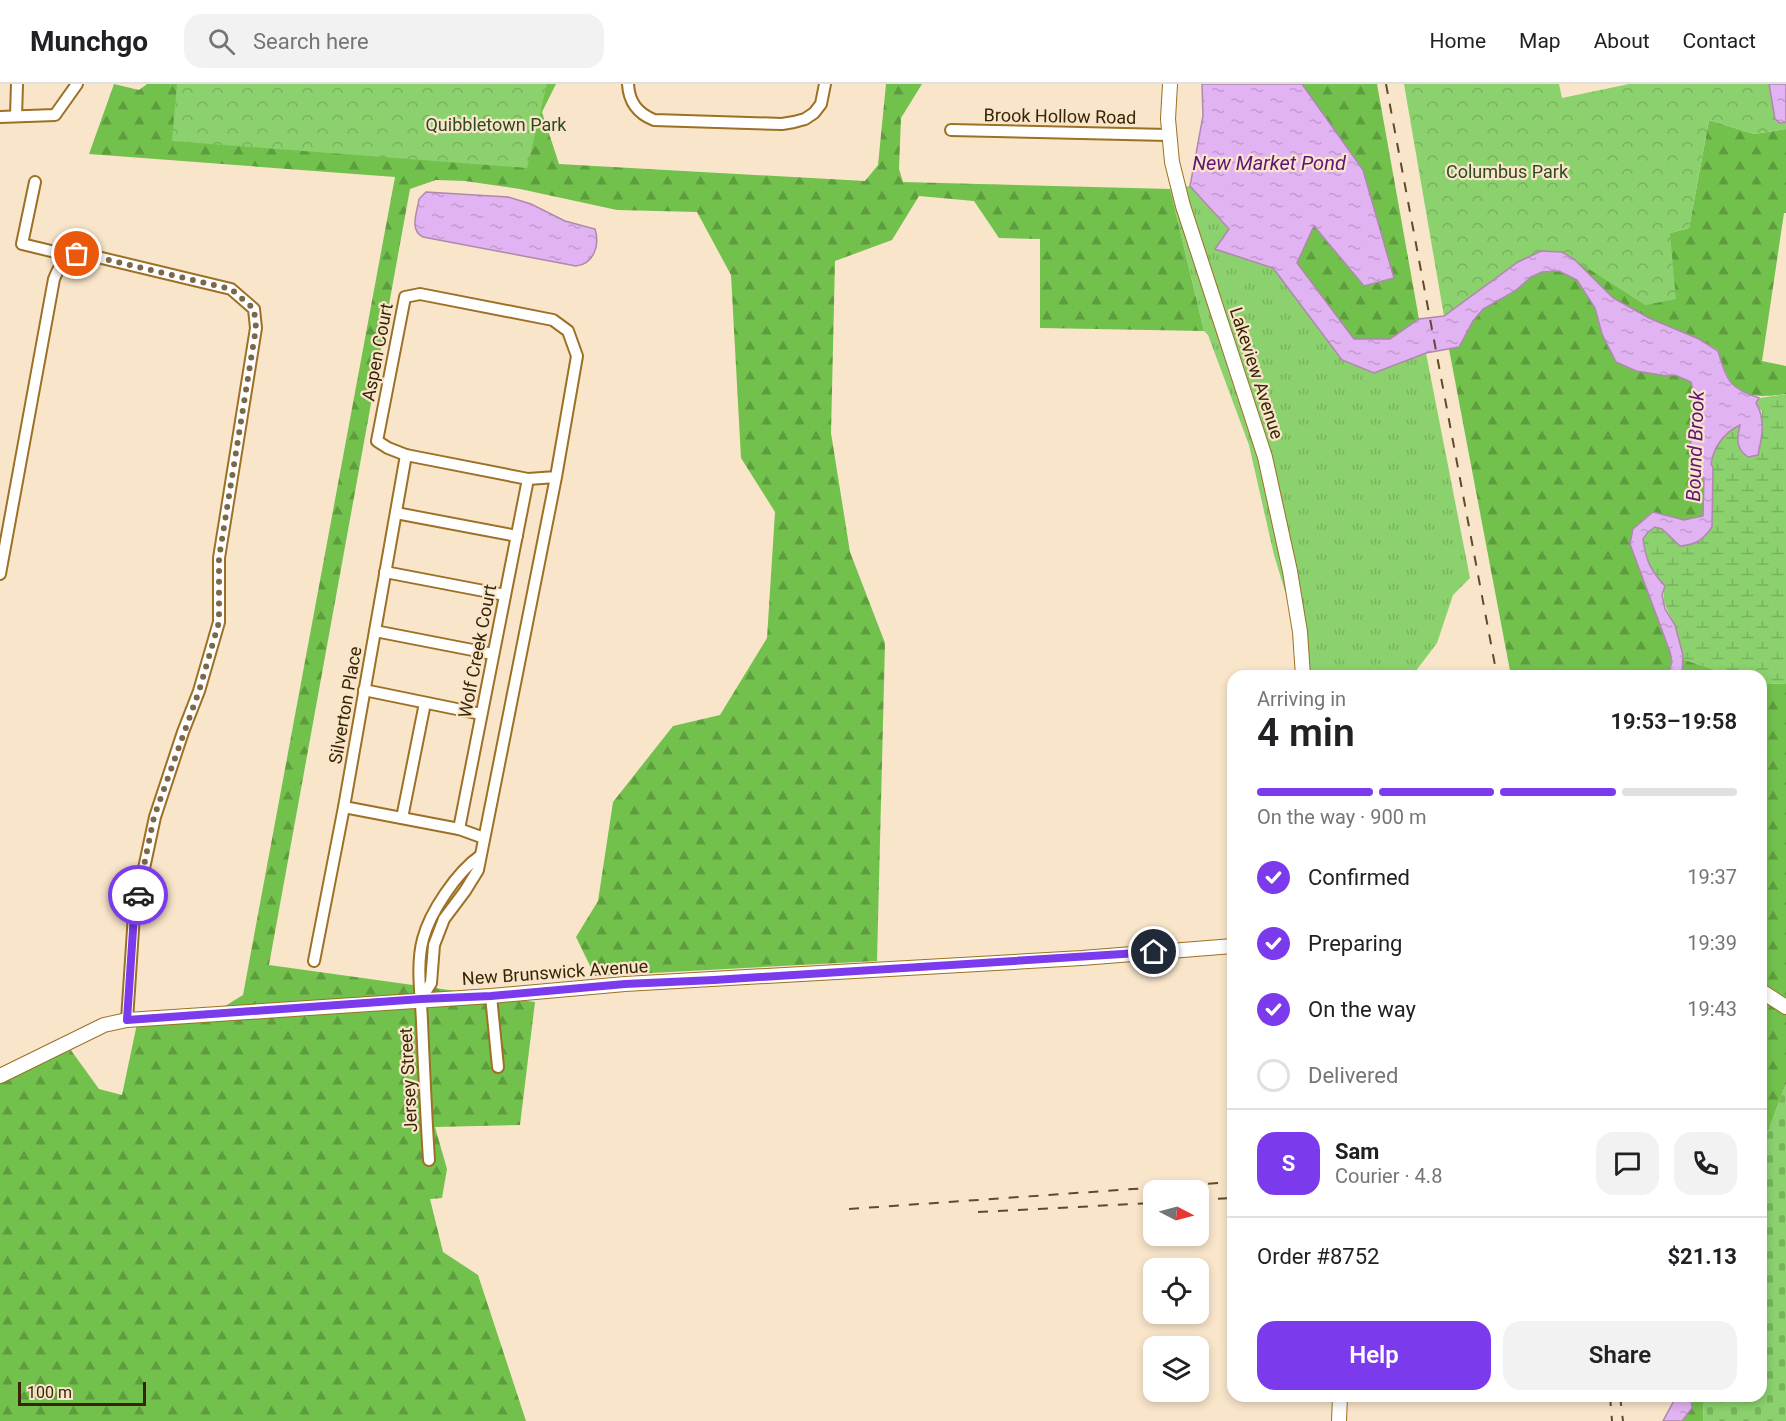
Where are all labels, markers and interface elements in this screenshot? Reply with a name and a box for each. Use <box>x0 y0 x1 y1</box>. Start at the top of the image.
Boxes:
search box <box>184 14 604 68</box>
text: Munchgo <box>30 25 148 58</box>
icon: search <box>205 25 238 58</box>
text: Search here <box>253 29 369 54</box>
text: Home <box>1430 29 1486 53</box>
text: Map <box>1519 29 1561 53</box>
text: About <box>1594 29 1650 53</box>
text: Contact <box>1683 29 1756 53</box>
street label: Brook Hollow Road <box>983 104 1137 128</box>
park label: Quibbletown Park <box>425 114 567 135</box>
water label: New Market Pond <box>1192 151 1347 175</box>
park label: Columbus Park <box>1446 161 1569 182</box>
pin <box>51 228 102 279</box>
icon: bag <box>60 237 93 270</box>
street label: Aspen Court <box>357 301 397 403</box>
street label: Lakeview Avenue <box>1226 304 1288 442</box>
water label: Bound Brook <box>1681 389 1709 502</box>
street label: Wolf Creek Court <box>454 582 500 720</box>
street label: Silverton Place <box>324 645 366 765</box>
text: Arriving in <box>1257 687 1346 711</box>
text: 19:53–19:58 <box>1610 709 1737 734</box>
text: 4 min <box>1257 710 1355 756</box>
text: On the way · 900 m <box>1257 805 1426 829</box>
icon: check <box>1257 861 1290 894</box>
courier <box>108 865 168 925</box>
text: Confirmed <box>1308 865 1410 890</box>
text: 19:37 <box>1687 865 1737 889</box>
icon: car <box>122 879 155 912</box>
pin <box>1128 926 1179 977</box>
icon: check <box>1257 927 1290 960</box>
text: Preparing <box>1308 931 1402 956</box>
text: 19:39 <box>1687 931 1737 955</box>
icon: home <box>1137 935 1170 968</box>
street label: New Brunswick Avenue <box>461 955 649 989</box>
icon: check <box>1257 993 1290 1026</box>
text: On the way <box>1308 997 1416 1022</box>
text: 19:43 <box>1687 997 1737 1021</box>
street label: Jersey Street <box>395 1027 421 1133</box>
text: Delivered <box>1308 1063 1398 1088</box>
button: chat <box>1596 1132 1659 1195</box>
button: phone <box>1674 1132 1737 1195</box>
text: Sam <box>1335 1139 1379 1164</box>
text: S <box>1282 1151 1295 1176</box>
text: Courier · 4.8 <box>1335 1164 1442 1188</box>
north arrow <box>1143 1180 1209 1246</box>
map controls <box>1143 1180 1209 1402</box>
text: Order #8752 <box>1257 1244 1379 1269</box>
text: $21.13 <box>1668 1244 1737 1269</box>
button: locate <box>1143 1258 1209 1324</box>
button: Help <box>1257 1321 1491 1390</box>
button: Share <box>1503 1321 1737 1390</box>
button: layers <box>1143 1336 1209 1402</box>
scale bar <box>18 1379 146 1406</box>
text: 100 m <box>27 1383 72 1402</box>

